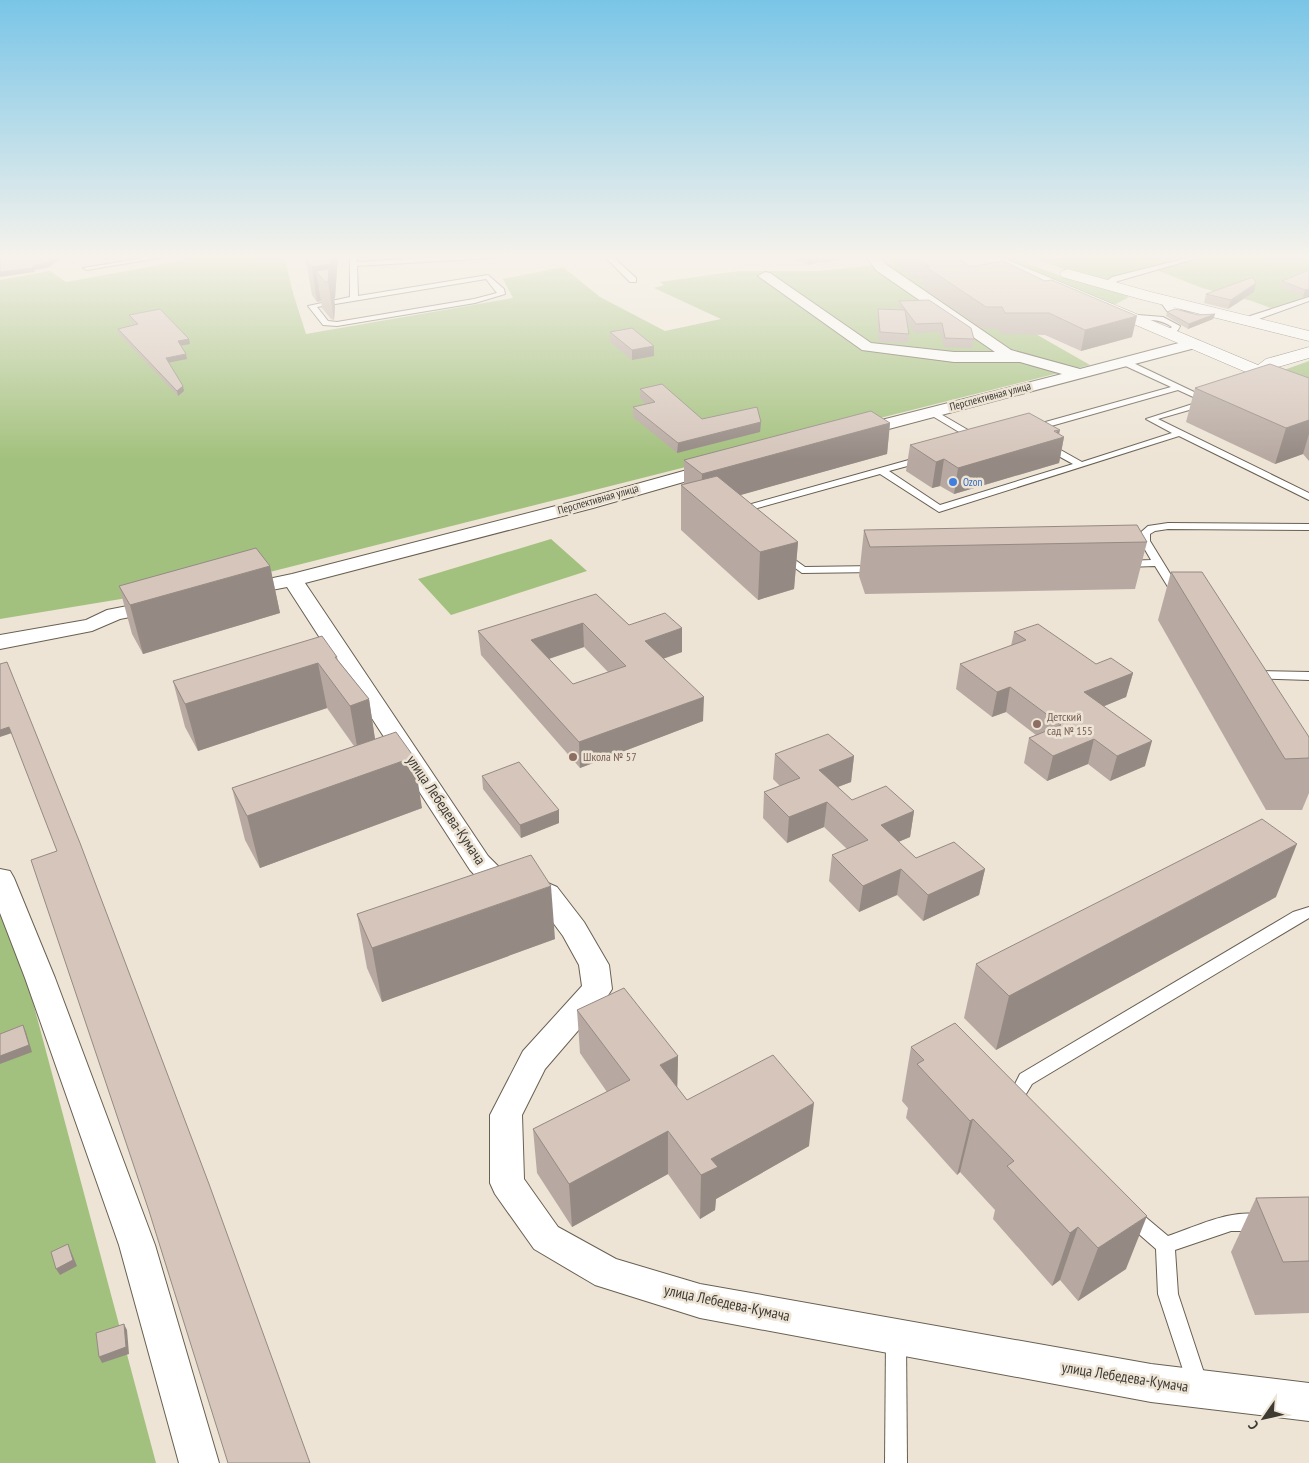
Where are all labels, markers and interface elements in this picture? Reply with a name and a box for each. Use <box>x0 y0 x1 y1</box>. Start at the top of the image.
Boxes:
street label: Перспективная улица <box>948 378 1032 414</box>
place label: Ozon <box>963 475 982 489</box>
marker: Ozon <box>947 476 959 488</box>
street label: Перспективная улица <box>556 481 640 517</box>
place label: Детский сад № 155 <box>1047 709 1093 738</box>
marker: Детский сад № 155 <box>1031 718 1043 730</box>
place label: Школа № 57 <box>583 749 637 764</box>
street label: улица Лебедева-Кумача <box>403 751 490 868</box>
marker: Школа № 57 <box>567 751 579 763</box>
street label: улица Лебедева-Кумача <box>663 1280 792 1325</box>
street label: улица Лебедева-Кумача <box>1060 1357 1190 1396</box>
north arrow <box>1239 1393 1289 1443</box>
text: С <box>1244 1417 1262 1433</box>

